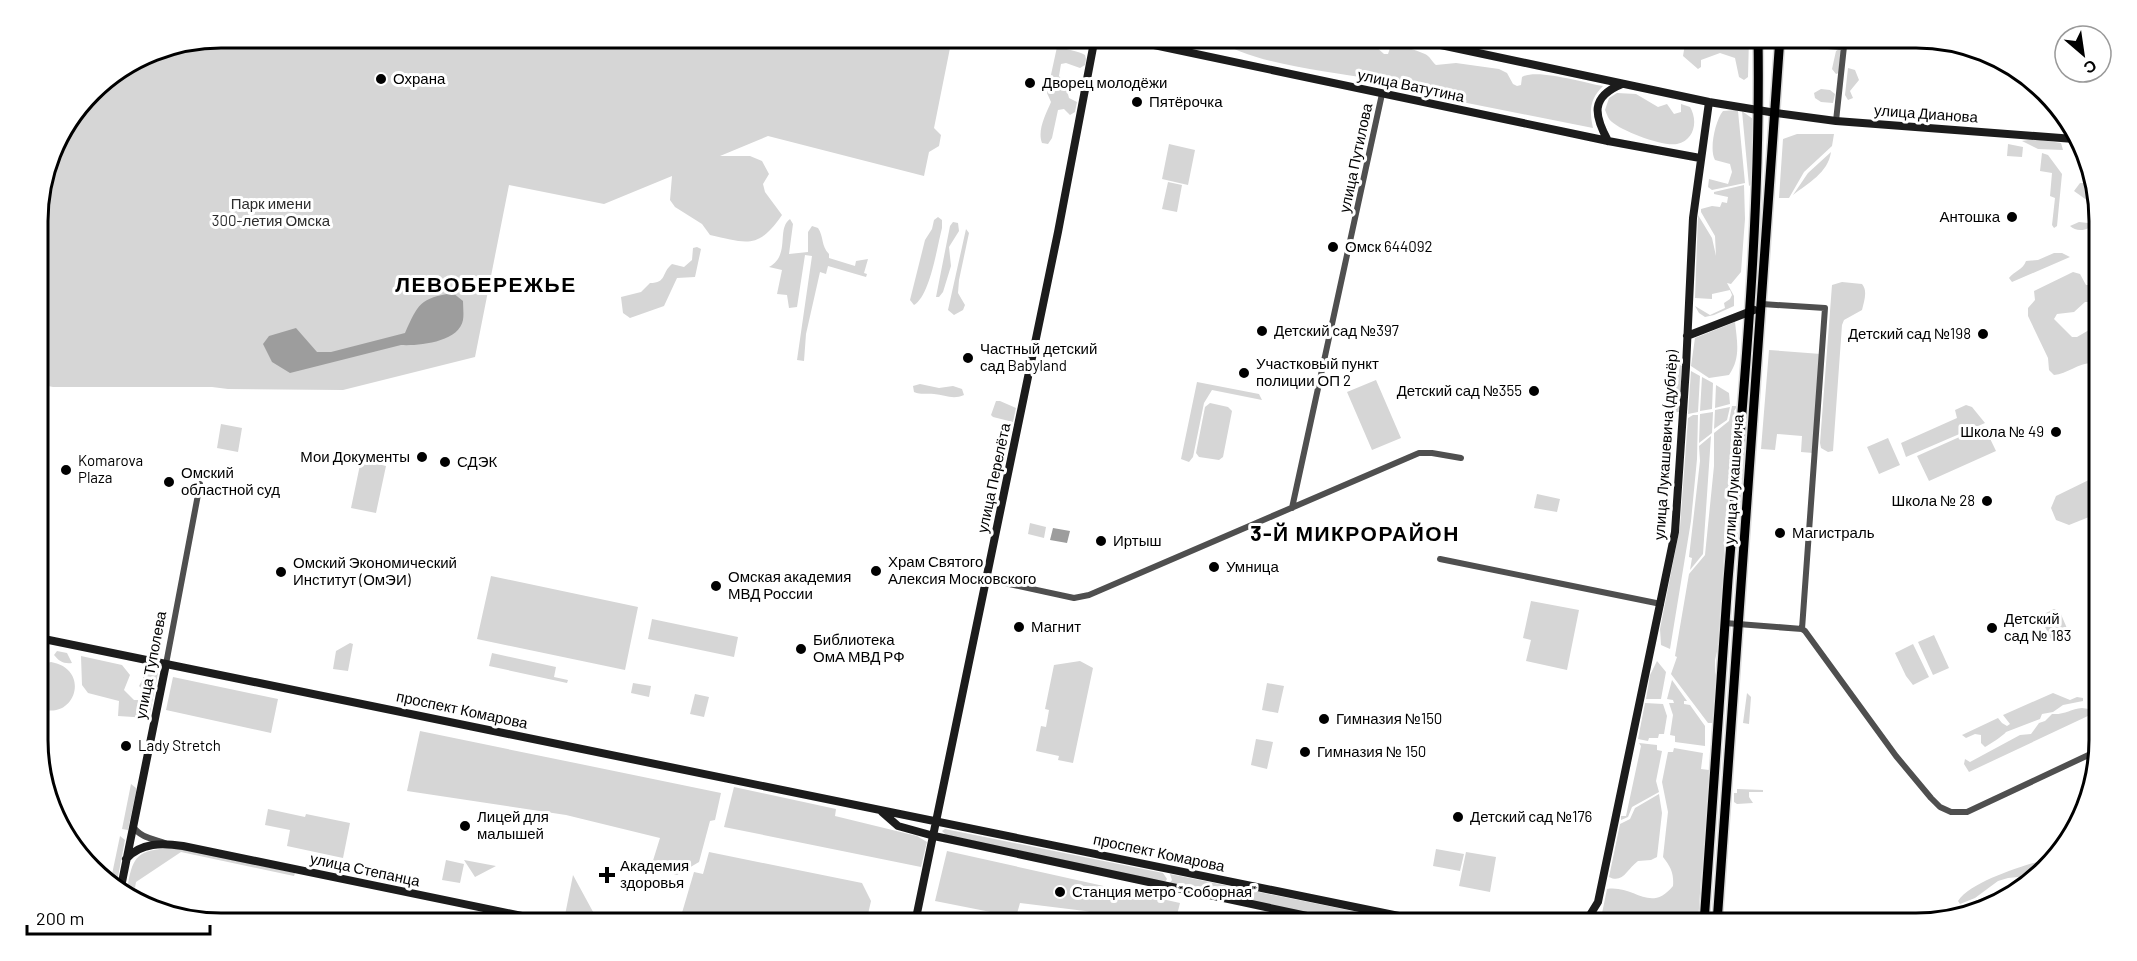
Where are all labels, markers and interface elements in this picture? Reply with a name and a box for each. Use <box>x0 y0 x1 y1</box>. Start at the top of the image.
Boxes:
north arrow <box>2053 24 2113 84</box>
text: С <box>2080 56 2100 79</box>
street label: улица Ватутина <box>1356 65 1467 105</box>
place label: Охрана <box>393 69 446 87</box>
marker: Охрана <box>374 72 388 86</box>
place label: Дворец молодёжи <box>1042 73 1167 91</box>
marker: Дворец молодёжи <box>1023 76 1037 90</box>
place label: Пятёрочка <box>1149 92 1223 110</box>
marker: Пятёрочка <box>1130 95 1144 109</box>
street label: улица Дианова <box>1874 100 1979 126</box>
street label: улица Путилова <box>1335 101 1376 214</box>
park label: Парк имени 300-летия Омска <box>212 194 331 229</box>
place label: Антошка <box>1939 207 2001 225</box>
marker: Антошка <box>2005 210 2019 224</box>
place label: Омск 644092 <box>1345 237 1433 255</box>
marker: Омск 644092 <box>1326 240 1340 254</box>
district label: ЛЕВОБЕРЕЖЬЕ <box>395 271 577 296</box>
place label: Детский сад №397 <box>1274 321 1399 339</box>
marker: Детский сад №397 <box>1255 324 1269 338</box>
place label: Детский сад №198 <box>1848 324 1971 342</box>
marker: Детский сад №198 <box>1976 327 1990 341</box>
place label: Частный детский сад Babyland <box>980 339 1097 374</box>
street label: улица Лукашевича (дублёр) <box>1649 349 1681 541</box>
marker: Частный детский сад Babyland <box>961 351 975 365</box>
place label: Участковый пункт полиции ОП 2 <box>1256 354 1379 389</box>
marker: Участковый пункт полиции ОП 2 <box>1237 366 1251 380</box>
place label: Детский сад №355 <box>1397 381 1522 399</box>
marker: Детский сад №355 <box>1527 384 1541 398</box>
street label: улица Лукашевича <box>1719 413 1747 544</box>
street label: улица Перелёта <box>973 421 1014 534</box>
place label: Школа № 49 <box>1960 422 2044 440</box>
marker: Школа № 49 <box>2049 425 2063 439</box>
place label: Мои Документы <box>300 447 410 465</box>
marker: Мои Документы <box>415 450 429 464</box>
place label: Komarova Plaza <box>78 451 143 486</box>
place label: СДЭК <box>457 452 497 470</box>
marker: СДЭК <box>438 455 452 469</box>
marker: Komarova Plaza <box>59 463 73 477</box>
place label: Омский областной суд <box>181 463 280 498</box>
marker: Омский областной суд <box>162 475 176 489</box>
place label: Школа № 28 <box>1891 491 1975 509</box>
marker: Школа № 28 <box>1980 494 1994 508</box>
district label: 3-Й МИКРОРАЙОН <box>1250 520 1460 545</box>
place label: Магистраль <box>1792 523 1875 541</box>
marker: Магистраль <box>1773 526 1787 540</box>
place label: Иртыш <box>1113 531 1161 549</box>
marker: Иртыш <box>1094 534 1108 548</box>
place label: Храм Святого Алексия Московского <box>888 552 1036 587</box>
place label: Омский Экономический Институт (ОмЭИ) <box>293 553 457 588</box>
place label: Умница <box>1226 557 1279 575</box>
marker: Умница <box>1207 560 1221 574</box>
marker: Храм Святого Алексия Московского <box>869 564 883 578</box>
marker: Омский Экономический Институт (ОмЭИ) <box>274 565 288 579</box>
place label: Омская академия МВД России <box>728 567 851 602</box>
marker: Омская академия МВД России <box>709 579 723 593</box>
street label: улица Туполева <box>131 609 169 720</box>
place label: Детский сад № 183 <box>2004 609 2071 644</box>
place label: Магнит <box>1031 617 1081 635</box>
marker: Магнит <box>1012 620 1026 634</box>
marker: Детский сад № 183 <box>1985 621 1999 635</box>
place label: Библиотека ОмА МВД РФ <box>813 630 905 665</box>
marker: Библиотека ОмА МВД РФ <box>794 642 808 656</box>
street label: проспект Комарова <box>395 686 530 732</box>
place label: Гимназия №150 <box>1336 709 1442 727</box>
marker: Гимназия №150 <box>1317 712 1331 726</box>
place label: Lady Stretch <box>138 736 221 754</box>
marker: Lady Stretch <box>119 739 133 753</box>
place label: Гимназия № 150 <box>1317 742 1426 760</box>
marker: Гимназия № 150 <box>1298 745 1312 759</box>
place label: Лицей для малышей <box>477 807 549 842</box>
place label: Детский сад №176 <box>1470 807 1592 825</box>
marker: Детский сад №176 <box>1451 810 1465 824</box>
marker: Лицей для малышей <box>458 819 472 833</box>
street label: проспект Комарова <box>1092 829 1227 875</box>
street label: улица Степанца <box>309 849 422 890</box>
place label: Академия здоровья <box>620 856 689 891</box>
marker: Академия здоровья <box>598 866 616 884</box>
place label: Станция метро "Соборная" <box>1072 882 1256 900</box>
marker: Станция метро "Соборная" <box>1053 885 1067 899</box>
scale bar <box>27 898 210 936</box>
text: 200 m <box>36 907 84 929</box>

